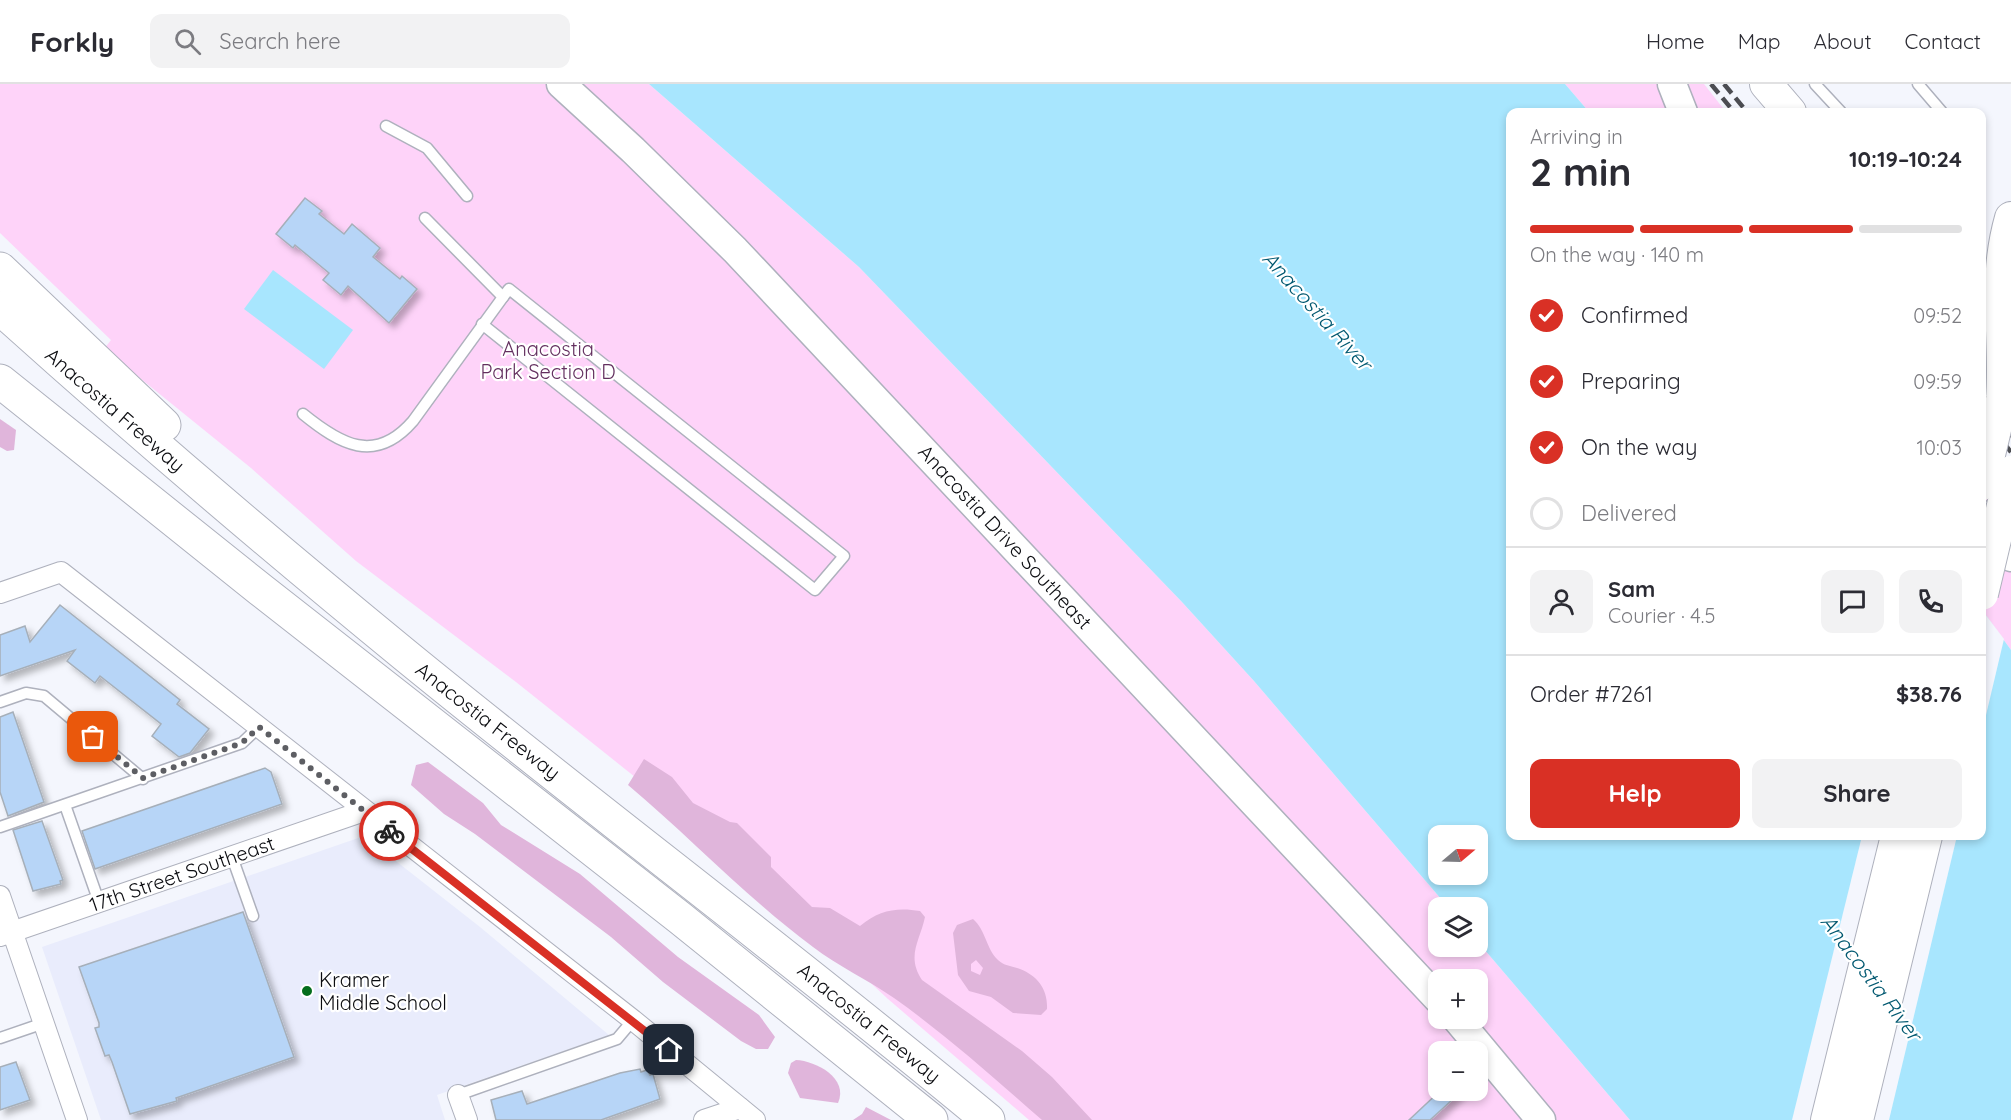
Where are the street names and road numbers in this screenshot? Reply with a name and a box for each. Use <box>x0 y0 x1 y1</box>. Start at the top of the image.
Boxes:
street label: Anacostia Freeway <box>40 342 190 477</box>
street label: Anacostia Drive Southeast <box>913 439 1098 634</box>
street label: Anacostia Freeway <box>411 656 566 785</box>
street label: 17th Street Southeast <box>86 830 278 917</box>
street label: Anacostia Freeway <box>793 957 946 1088</box>

